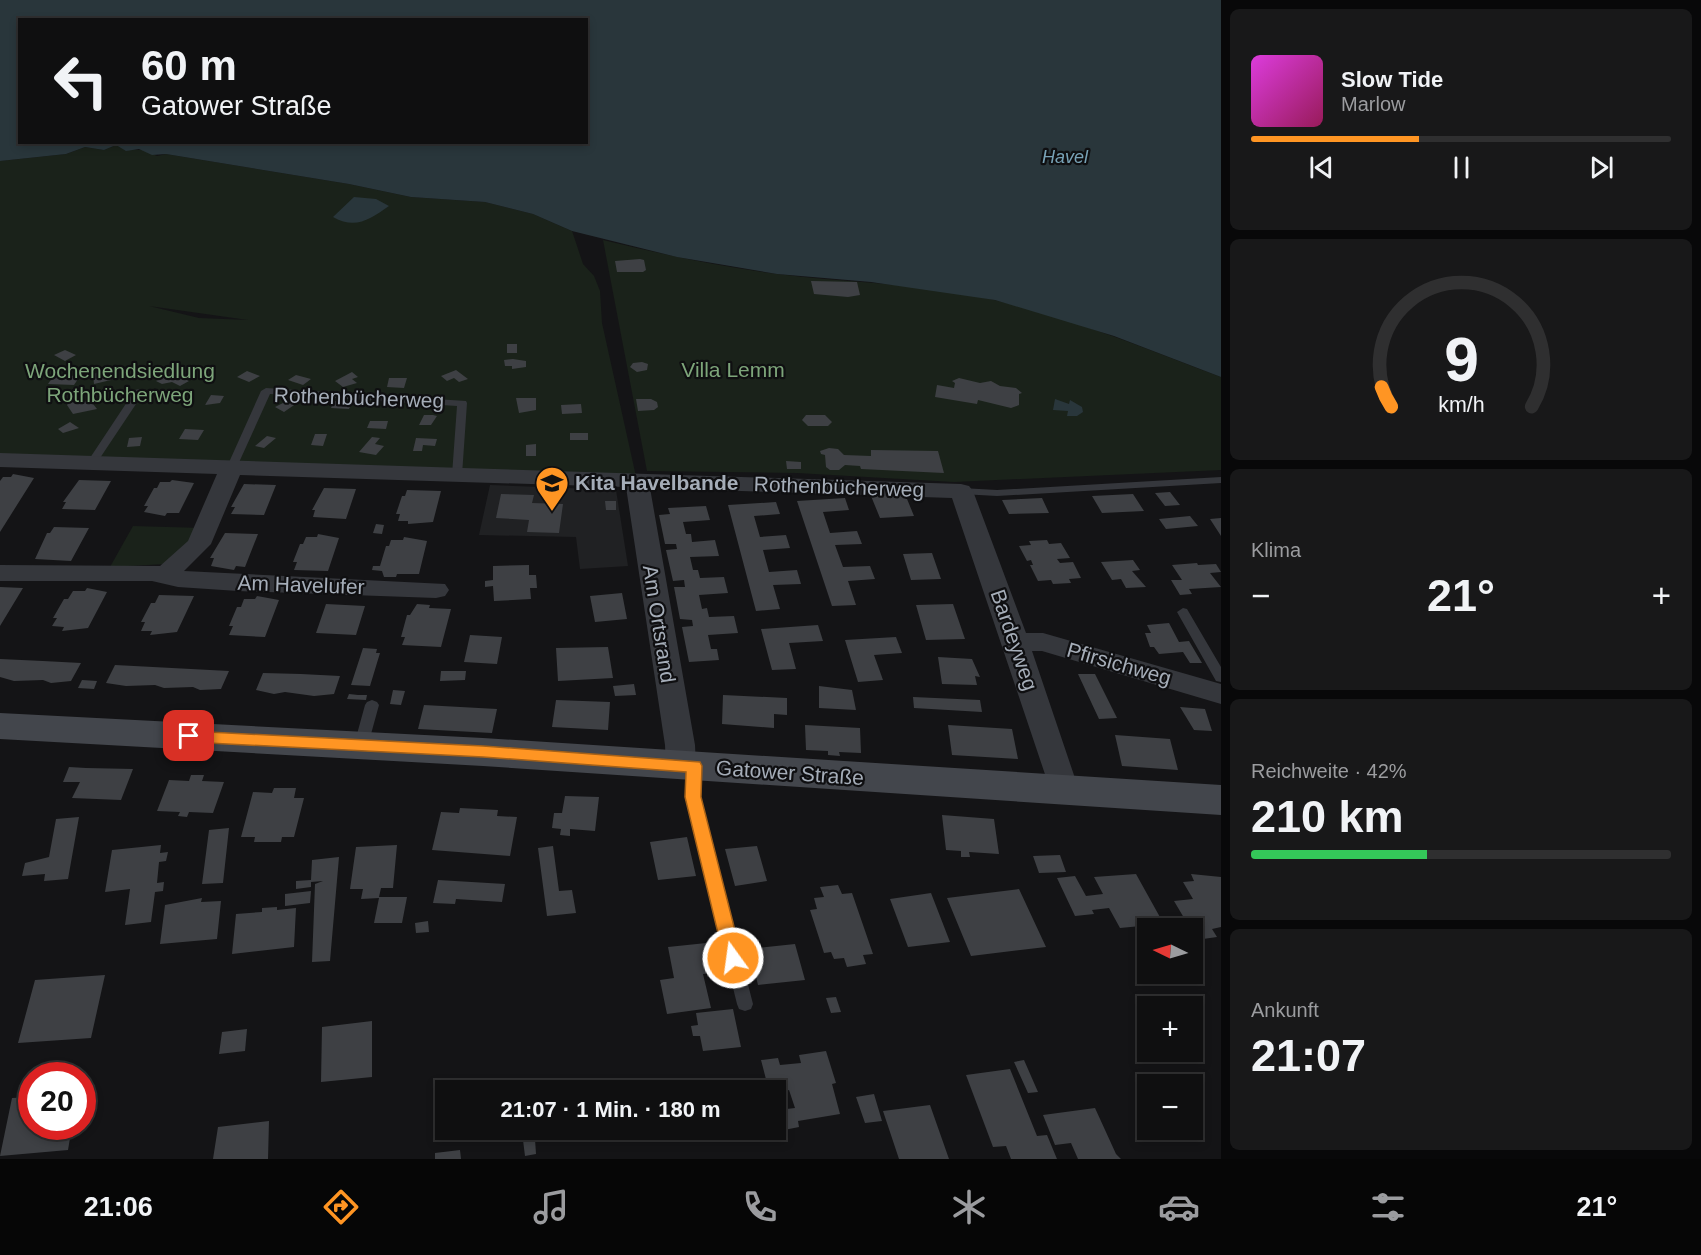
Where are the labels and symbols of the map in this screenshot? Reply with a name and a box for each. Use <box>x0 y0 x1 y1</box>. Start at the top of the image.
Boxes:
water label: Havel <box>1042 147 1089 167</box>
park label: Villa Lemm <box>681 358 785 381</box>
park label: Wochenendsiedlung Rothbücherweg <box>25 359 215 406</box>
street label: Rothenbücherweg <box>273 383 445 412</box>
school or university icon: Kita Havelbande <box>534 465 570 512</box>
place label: Kita Havelbande <box>575 471 738 494</box>
street label: Rothenbücherweg <box>753 472 925 501</box>
street label: Am Ortsrand <box>639 563 680 685</box>
street label: Am Havelufer <box>237 571 365 598</box>
street label: Bardeyweg <box>986 586 1042 693</box>
street label: Pfirsichweg <box>1064 638 1174 689</box>
pin <box>163 710 214 761</box>
street label: Gatower Straße <box>715 756 865 789</box>
north arrow <box>1137 918 1203 984</box>
position arrow <box>701 926 765 990</box>
speed limit sign: 20 <box>18 1062 96 1140</box>

